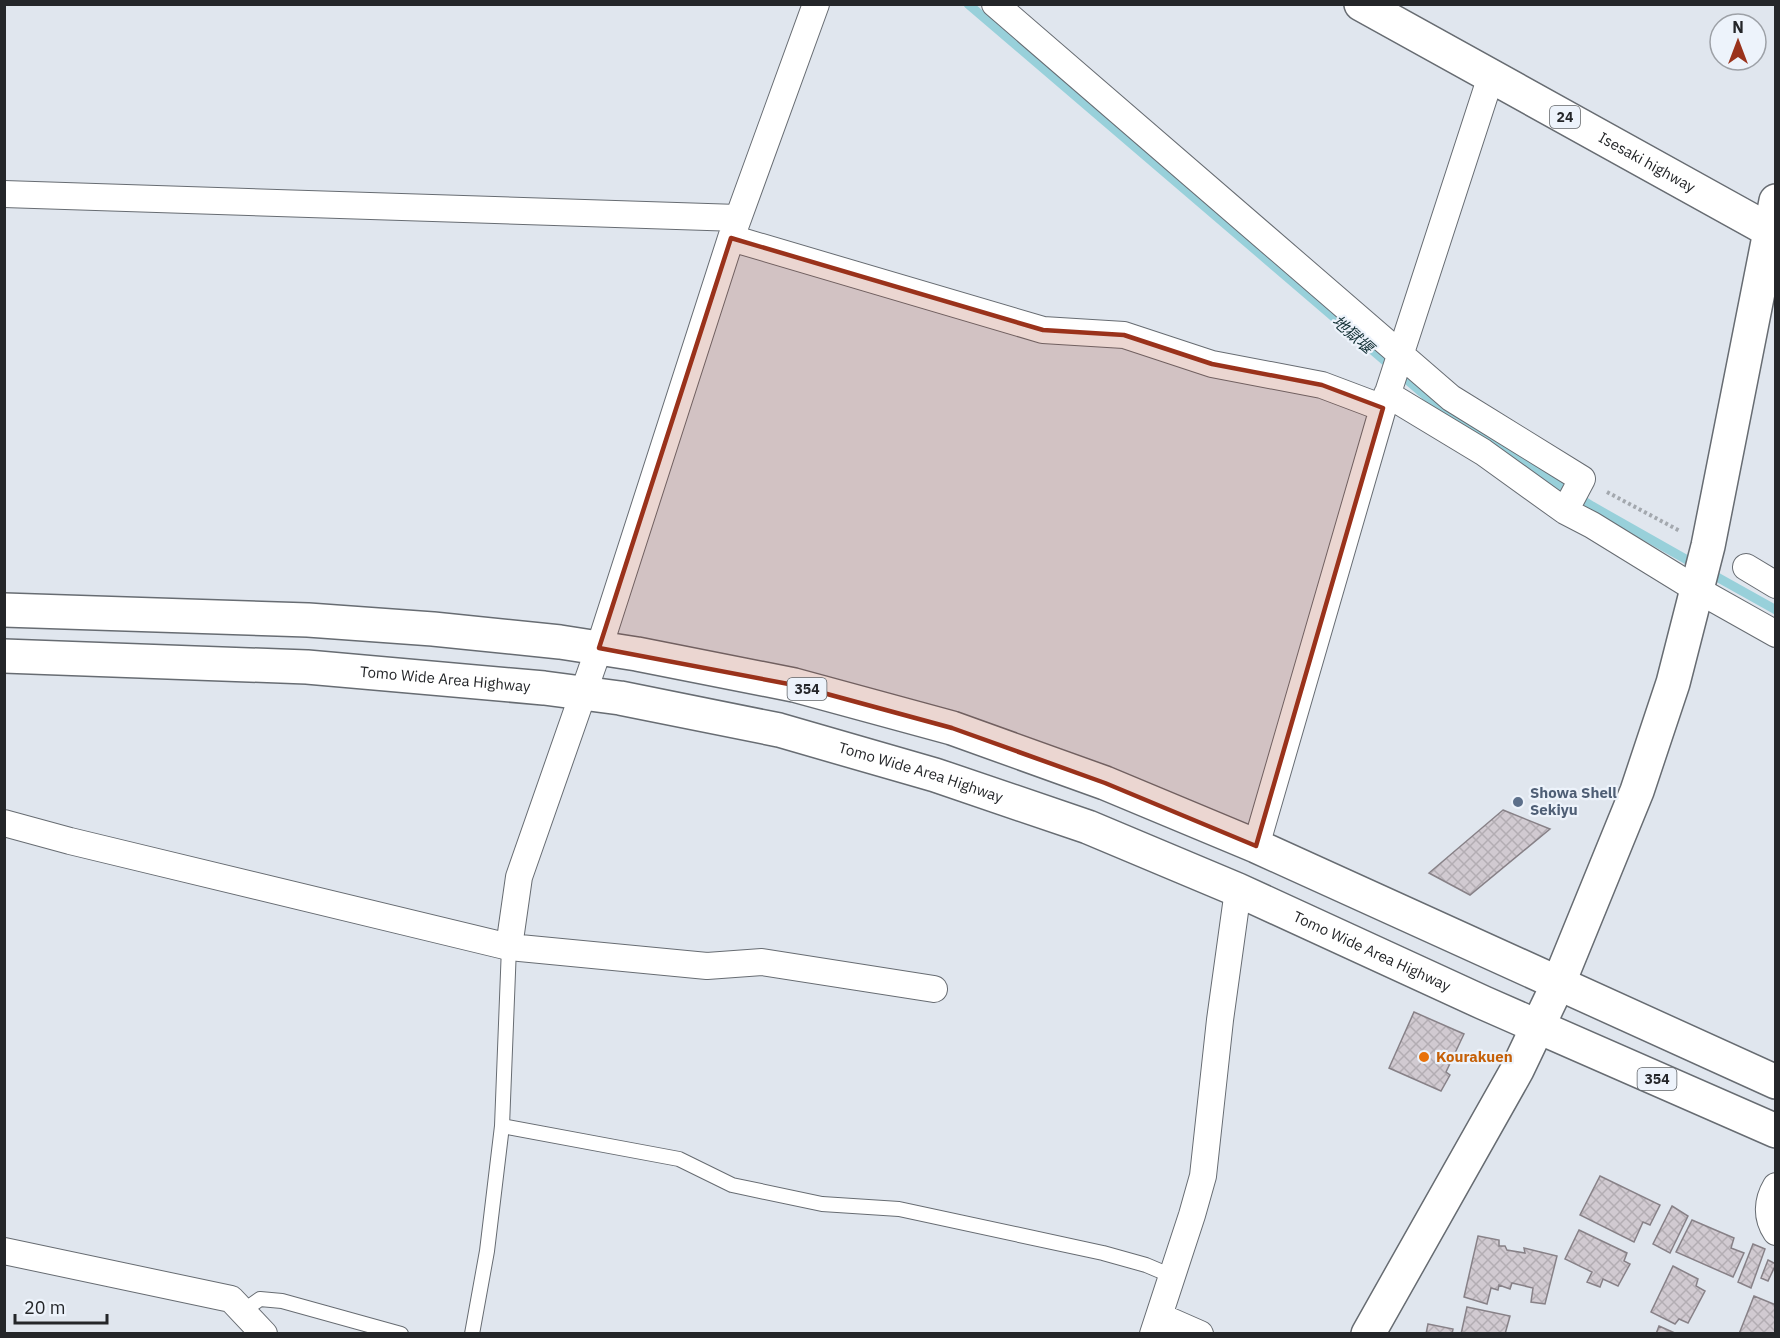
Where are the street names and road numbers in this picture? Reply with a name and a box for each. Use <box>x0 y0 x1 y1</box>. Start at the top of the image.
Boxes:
road number: 24 <box>1550 106 1580 128</box>
street label: Isesaki highway <box>1596 128 1699 197</box>
street label: Tomo Wide Area Highway <box>359 662 532 696</box>
road number: 354 <box>788 678 826 700</box>
street label: Tomo Wide Area Highway <box>837 738 1006 807</box>
street label: Tomo Wide Area Highway <box>1290 907 1454 996</box>
road number: 354 <box>1638 1068 1676 1090</box>

